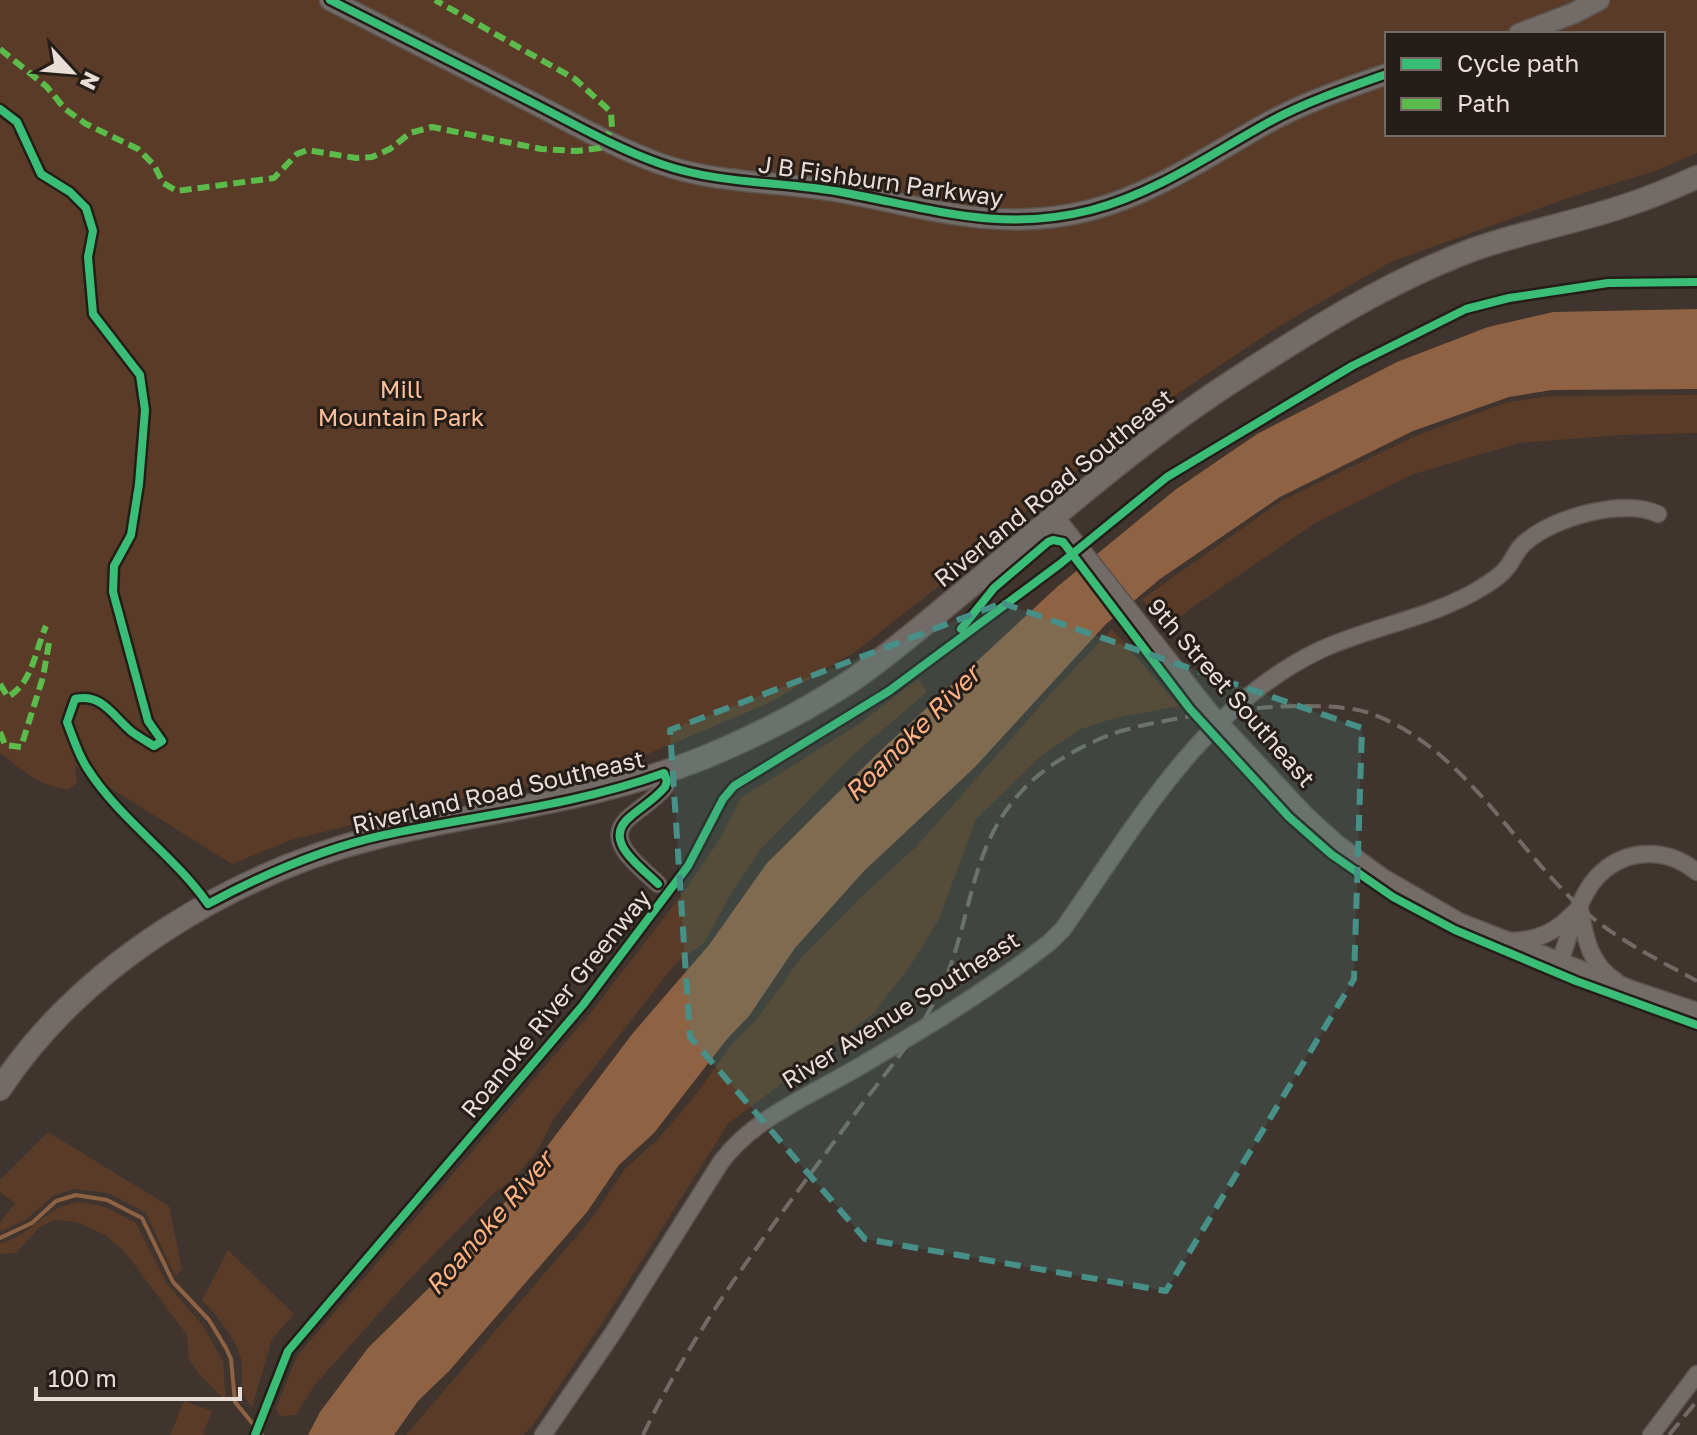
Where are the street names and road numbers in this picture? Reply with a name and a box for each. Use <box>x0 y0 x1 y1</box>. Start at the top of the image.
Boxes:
street label: J B Fishburn Parkway <box>757 148 1005 212</box>
street label: Riverland Road Southeast <box>928 382 1178 592</box>
street label: 9th Street Southeast <box>1142 592 1322 792</box>
street label: Riverland Road Southeast <box>349 743 647 839</box>
street label: Roanoke River Greenway <box>454 883 656 1123</box>
street label: River Avenue Southeast <box>776 924 1024 1094</box>

